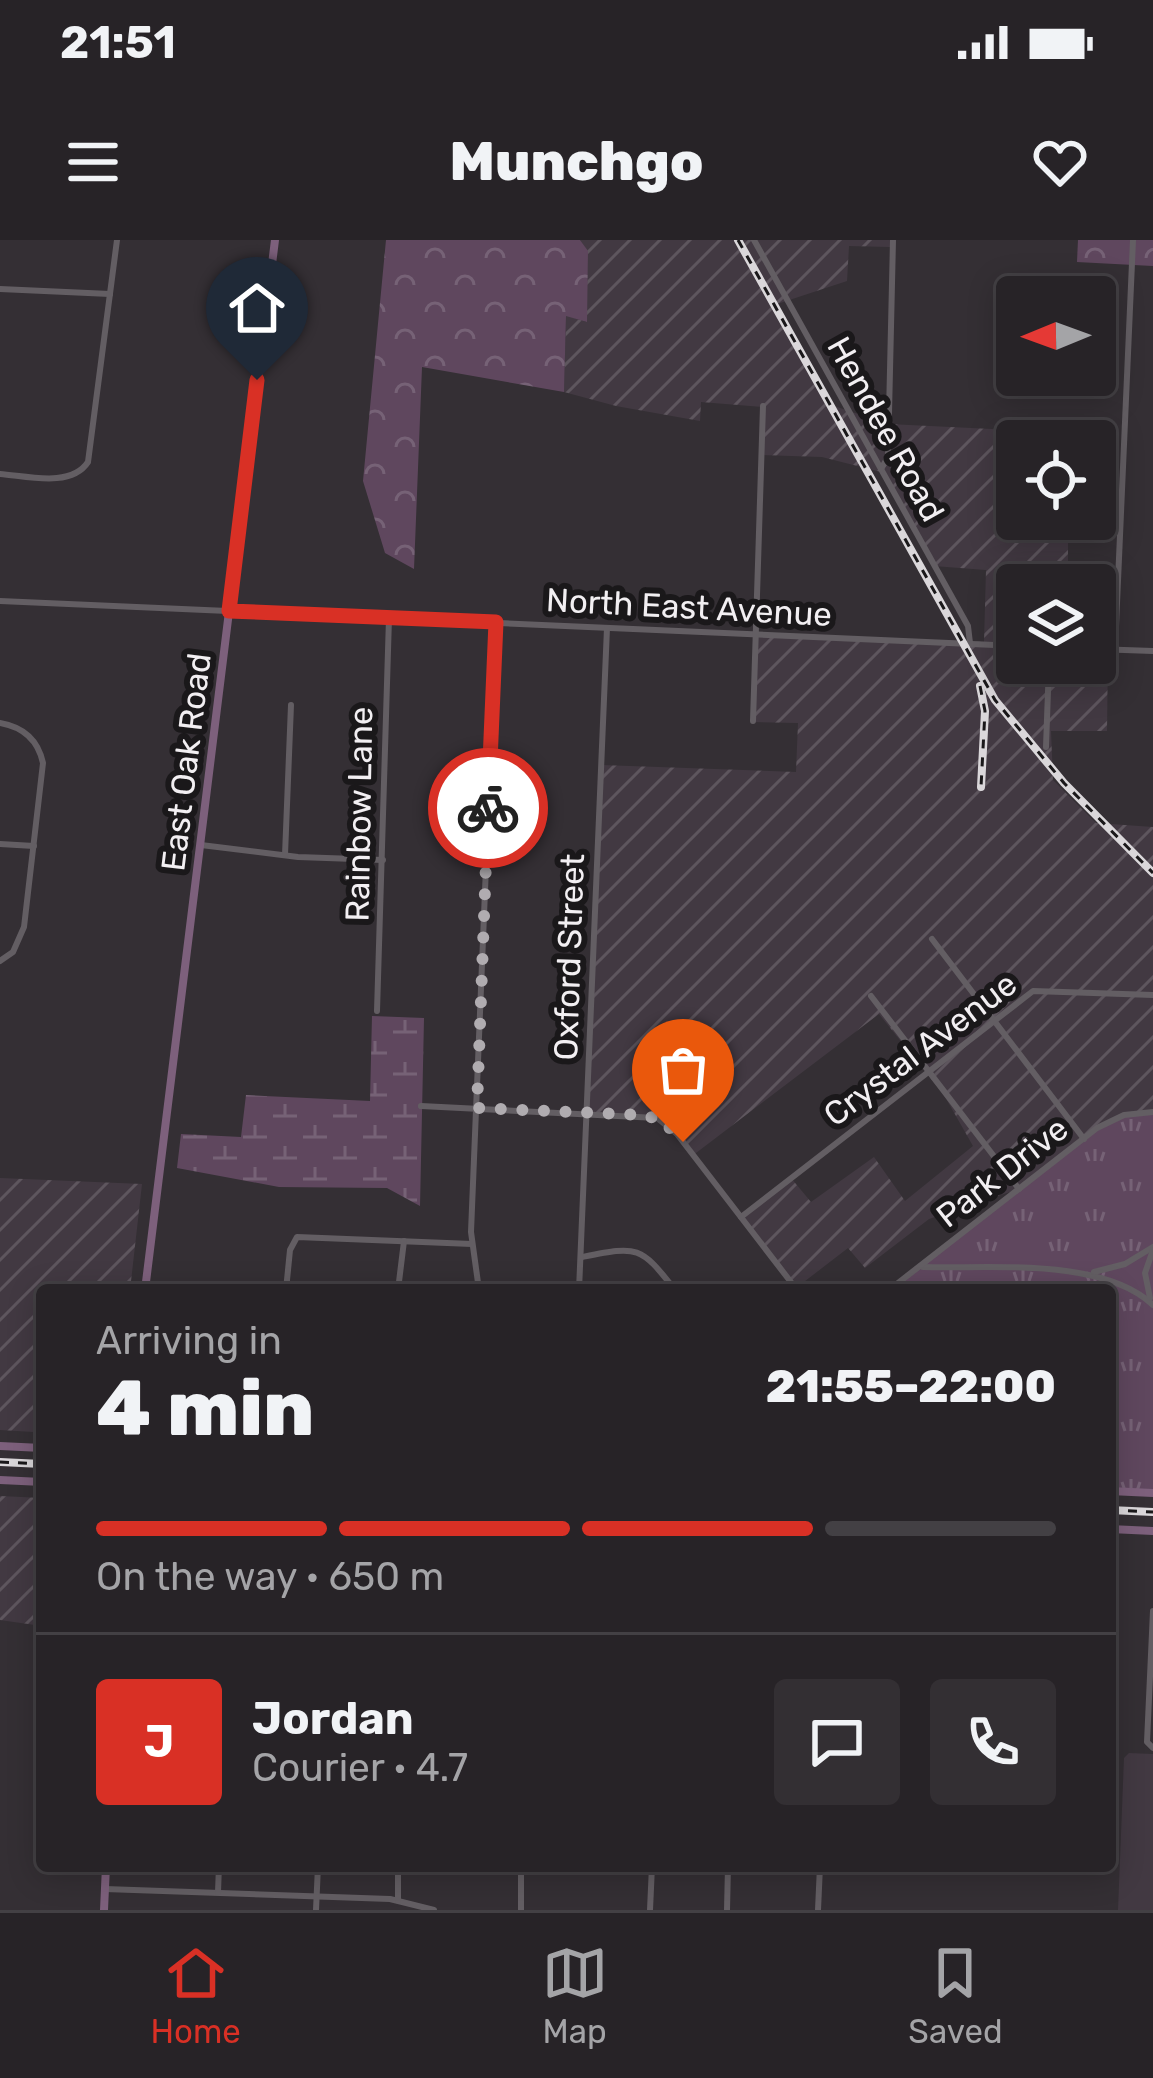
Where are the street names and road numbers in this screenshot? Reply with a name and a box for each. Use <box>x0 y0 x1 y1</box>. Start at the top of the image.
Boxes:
street label: Hendee Road <box>819 330 953 528</box>
street label: North East Avenue <box>545 580 833 634</box>
street label: East Oak Road <box>153 651 219 873</box>
street label: Rainbow Lane <box>338 706 380 922</box>
street label: Oxford Street <box>546 853 592 1061</box>
street label: Crystal Avenue <box>816 964 1024 1134</box>
street label: Park Drive <box>929 1109 1075 1235</box>

